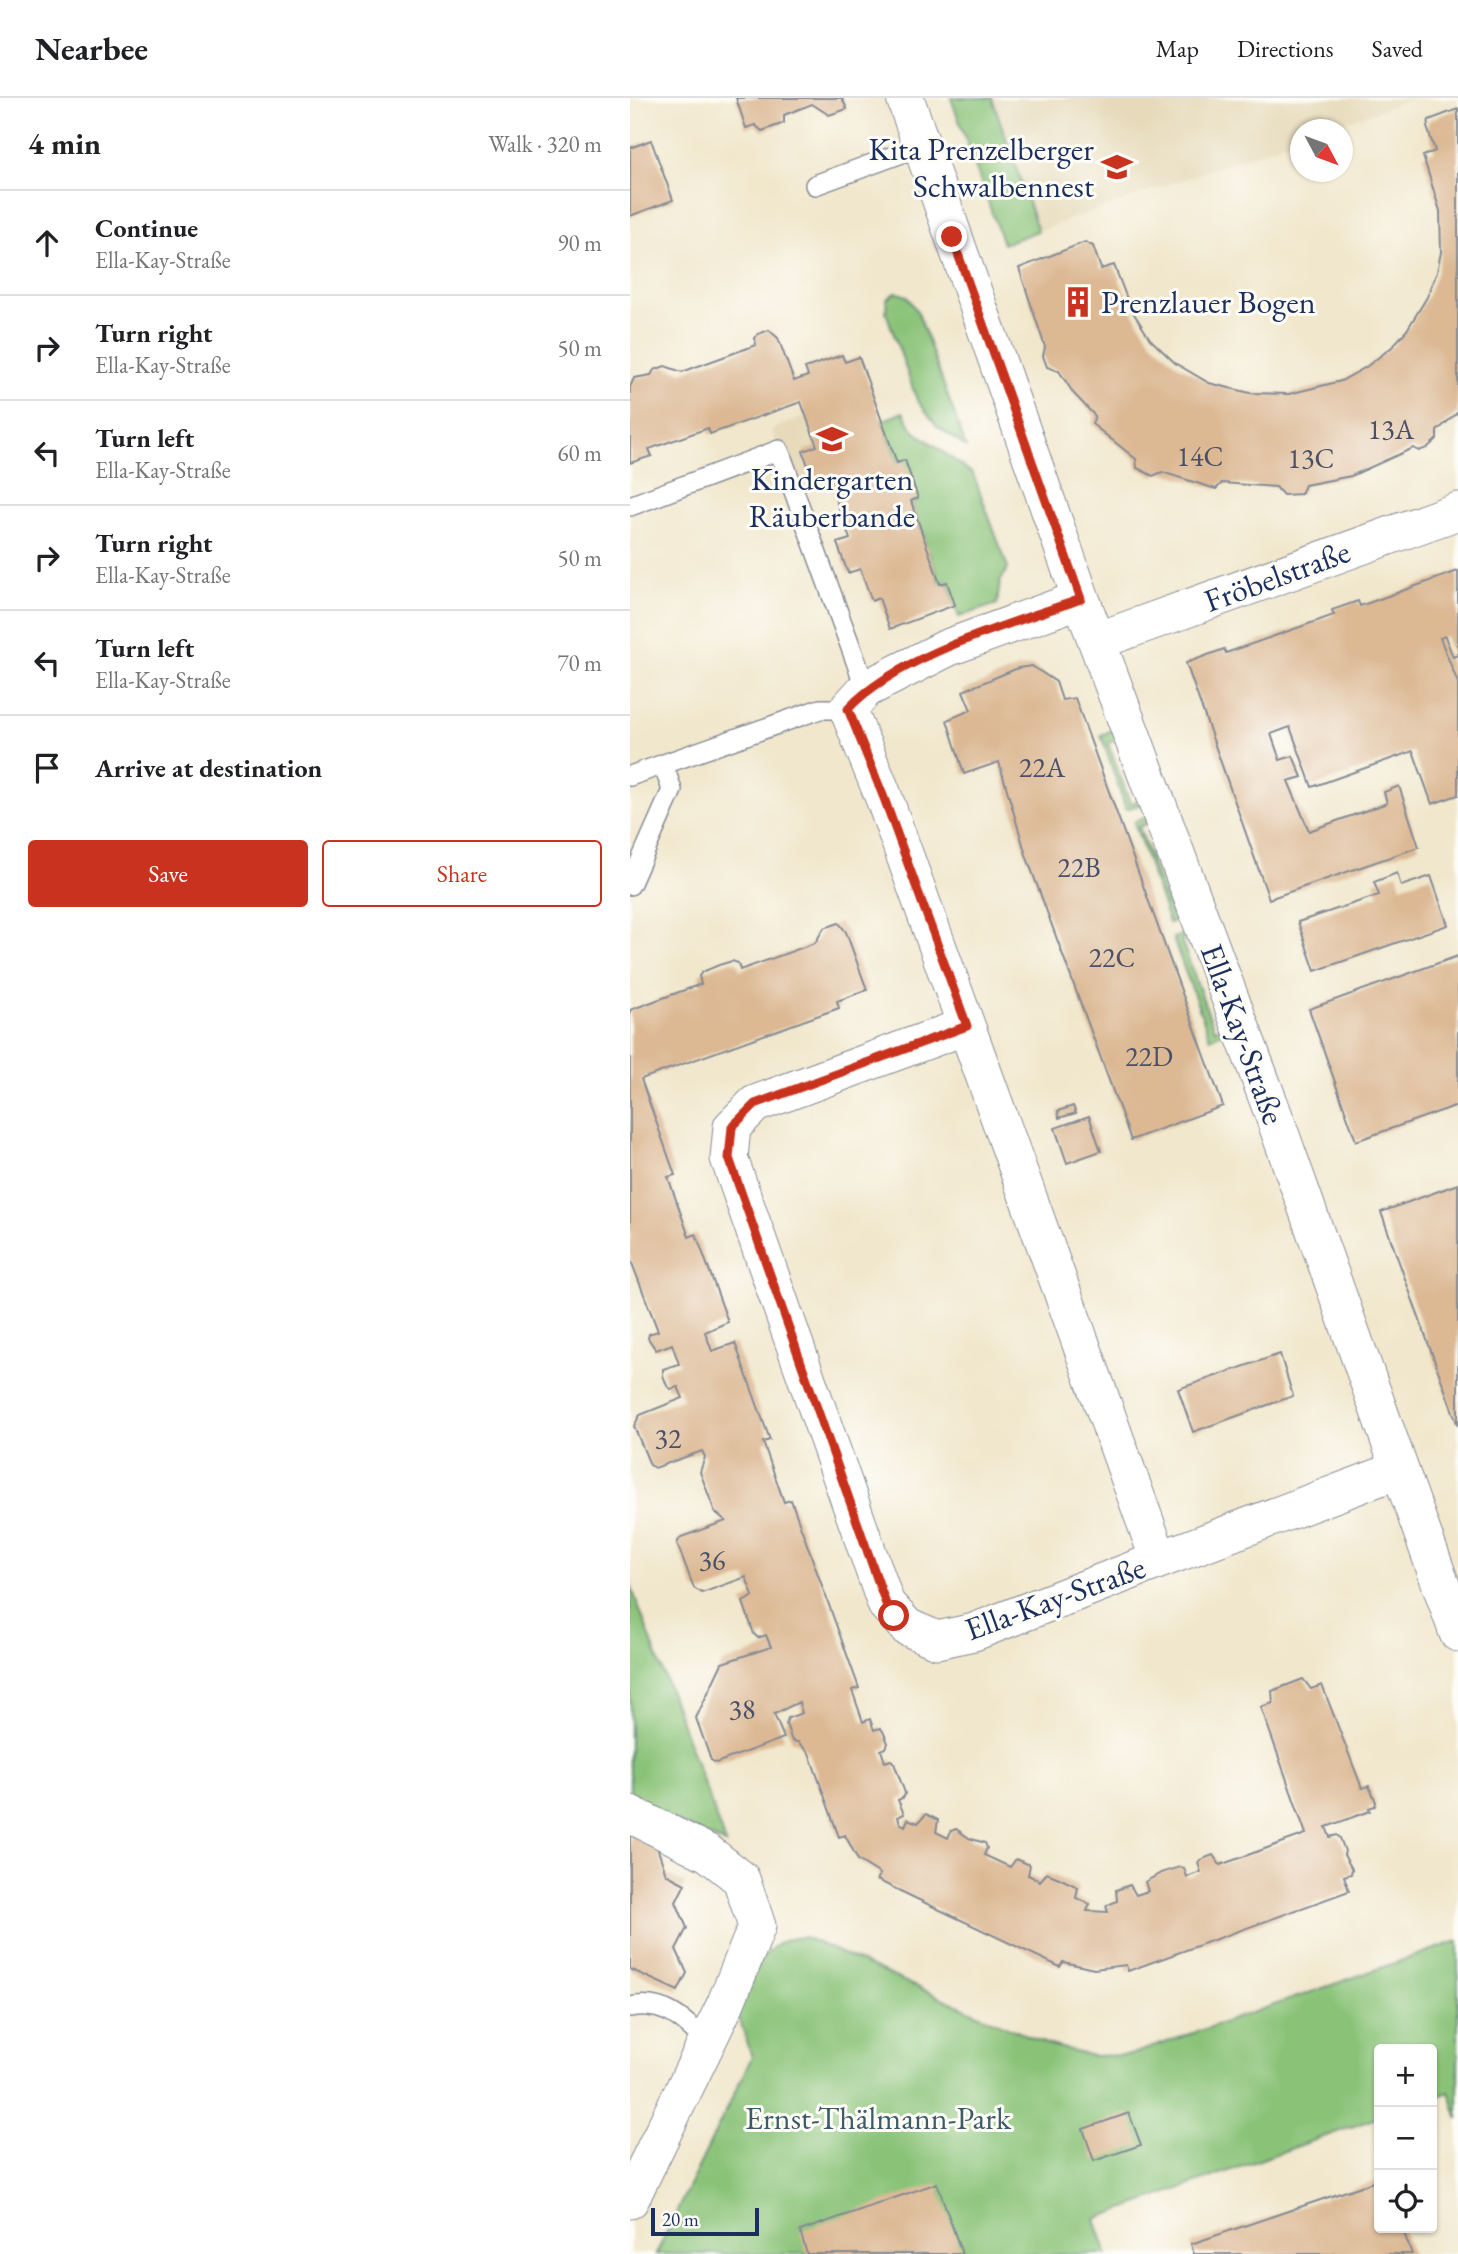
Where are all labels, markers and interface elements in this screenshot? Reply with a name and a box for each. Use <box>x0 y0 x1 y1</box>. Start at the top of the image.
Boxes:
text: Nearbee <box>35 27 148 70</box>
text: Map <box>1156 33 1199 64</box>
text: Directions <box>1237 33 1334 64</box>
text: Saved <box>1372 33 1423 64</box>
north arrow <box>1290 119 1353 182</box>
text: 4 min <box>28 124 101 163</box>
place label: Kita Prenzelberger Schwalbennest <box>868 128 1094 207</box>
text: Walk · 320 m <box>488 129 602 159</box>
school or university icon: Kita Prenzelberger Schwalbennest <box>1100 150 1134 184</box>
text: Continue <box>95 211 198 245</box>
route end <box>936 221 967 252</box>
icon: ahead <box>28 224 66 262</box>
text: 90 m <box>557 228 602 258</box>
text: Ella-Kay-Straße <box>95 245 231 275</box>
place label: Prenzlauer Bogen <box>1101 281 1316 323</box>
building icon: Prenzlauer Bogen <box>1061 285 1095 319</box>
text: Turn right <box>95 316 213 350</box>
icon: right <box>28 329 66 367</box>
text: 50 m <box>557 333 602 363</box>
text: Ella-Kay-Straße <box>95 350 231 380</box>
house number: 13A <box>1368 411 1415 447</box>
text: Turn left <box>95 421 194 455</box>
school or university icon: Kindergarten Räuberbande <box>815 422 849 456</box>
icon: left <box>28 434 66 472</box>
text: 60 m <box>557 438 602 468</box>
house number: 14C <box>1177 438 1223 474</box>
house number: 13C <box>1288 440 1334 476</box>
text: Ella-Kay-Straße <box>95 455 231 485</box>
place label: Kindergarten Räuberbande <box>749 458 915 537</box>
text: Turn right <box>95 526 213 560</box>
street label: Fröbelstraße <box>1198 530 1356 622</box>
icon: right <box>28 539 66 577</box>
text: 50 m <box>557 543 602 573</box>
text: Ella-Kay-Straße <box>95 560 231 590</box>
text: Turn left <box>95 631 194 665</box>
icon: left <box>28 644 66 682</box>
text: 70 m <box>557 648 602 678</box>
text: Ella-Kay-Straße <box>95 665 231 695</box>
icon: arrive <box>28 749 66 787</box>
house number: 22A <box>1019 749 1066 785</box>
text: Arrive at destination <box>95 751 322 785</box>
button: Save <box>28 840 308 907</box>
button: Share <box>322 840 602 907</box>
house number: 22B <box>1057 849 1101 885</box>
street label: Ella-Kay-Straße <box>1191 938 1295 1130</box>
house number: 22C <box>1089 939 1135 975</box>
house number: 22D <box>1125 1038 1173 1074</box>
house number: 32 <box>655 1420 682 1456</box>
house number: 36 <box>699 1542 725 1578</box>
street label: Ella-Kay-Straße <box>959 1546 1151 1650</box>
route start <box>878 1600 909 1631</box>
house number: 38 <box>729 1691 755 1727</box>
map controls <box>1374 2044 1437 2233</box>
button: + <box>1374 2044 1437 2107</box>
park label: Ernst-Thälmann-Park <box>745 2097 1012 2139</box>
button: − <box>1374 2107 1437 2170</box>
button: locate <box>1374 2170 1437 2233</box>
scale bar <box>651 2205 760 2237</box>
text: 20 m <box>662 2207 699 2232</box>

